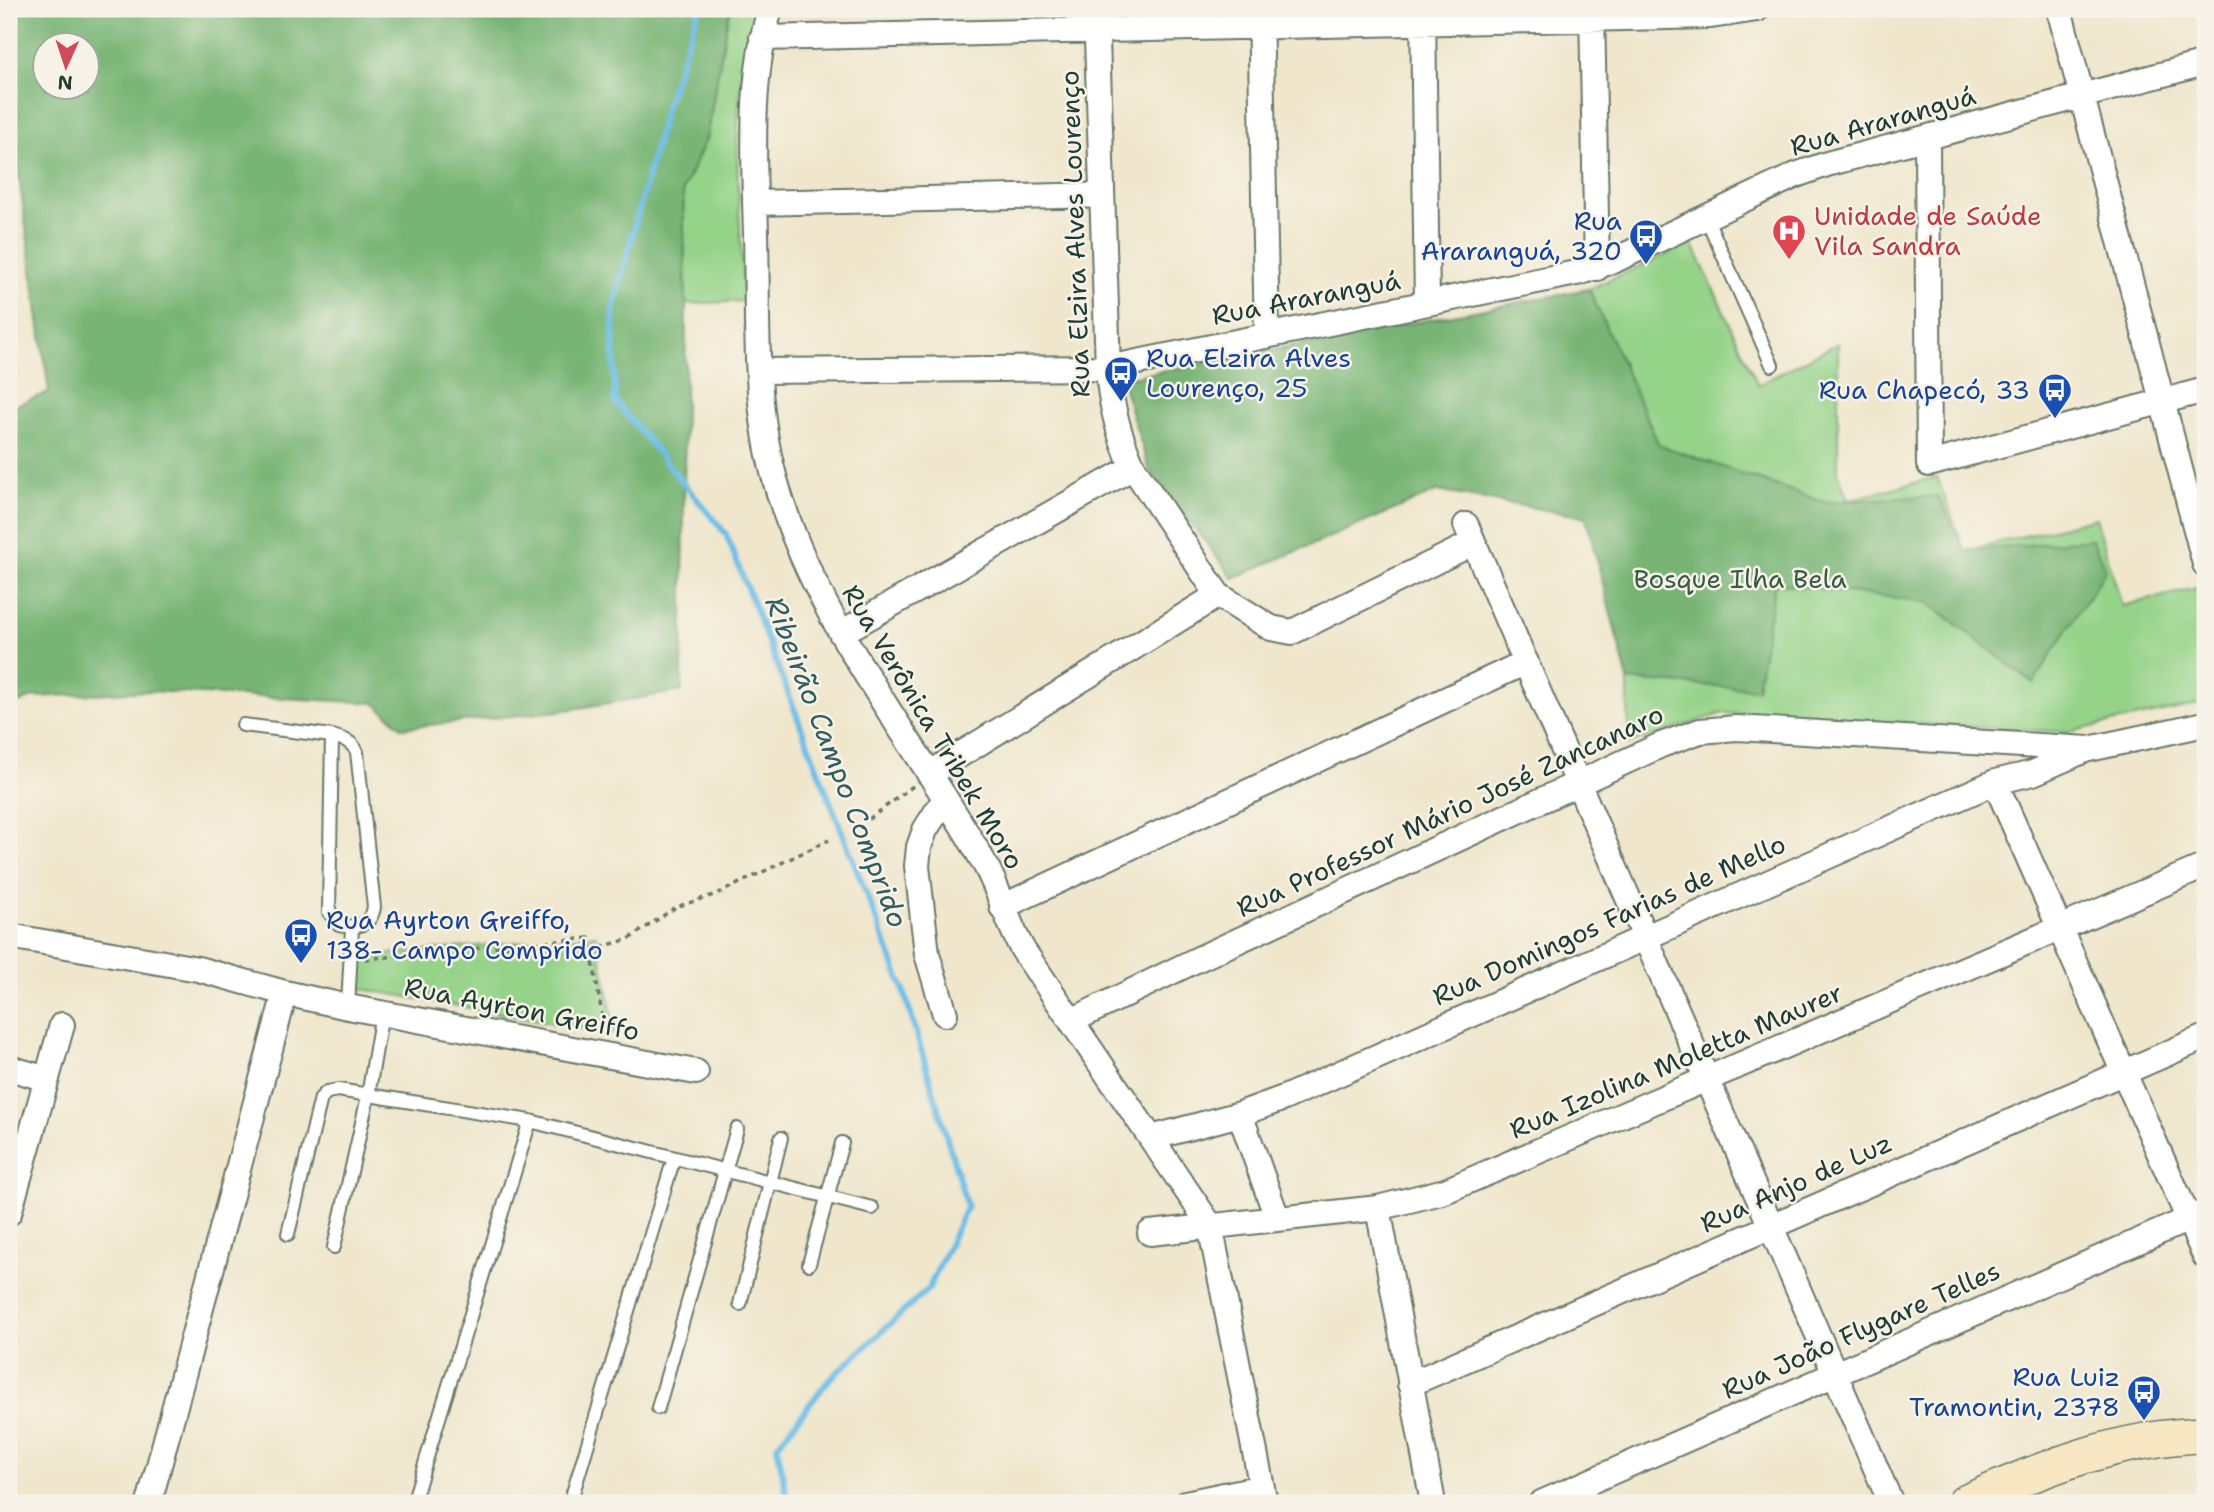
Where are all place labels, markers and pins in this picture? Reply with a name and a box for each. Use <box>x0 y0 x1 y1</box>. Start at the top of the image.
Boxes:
place label: Unidade de Saúde Vila Sandra <box>1814 198 2042 263</box>
place label: Rua Araranguá, 320 <box>1421 203 1622 268</box>
hospital icon: Unidade de Saúde Vila Sandra <box>1770 212 1808 261</box>
bus stop icon: Rua Araranguá, 320 <box>1627 217 1665 266</box>
place label: Rua Elzira Alves Lourenço, 25 <box>1146 340 1351 405</box>
bus stop icon: Rua Elzira Alves Lourenço, 25 <box>1102 354 1140 403</box>
bus stop icon: Rua Chapecó, 33 <box>2036 371 2074 420</box>
place label: Rua Chapecó, 33 <box>1819 372 2030 407</box>
place label: Rua Ayrton Greiffo, 138- Campo Comprido <box>326 902 603 967</box>
bus stop icon: Rua Ayrton Greiffo, 138- Campo Comprido <box>282 916 320 965</box>
place label: Rua Luiz Tramontin, 2378 <box>1909 1359 2120 1424</box>
bus stop icon: Rua Luiz Tramontin, 2378 <box>2125 1373 2163 1422</box>

